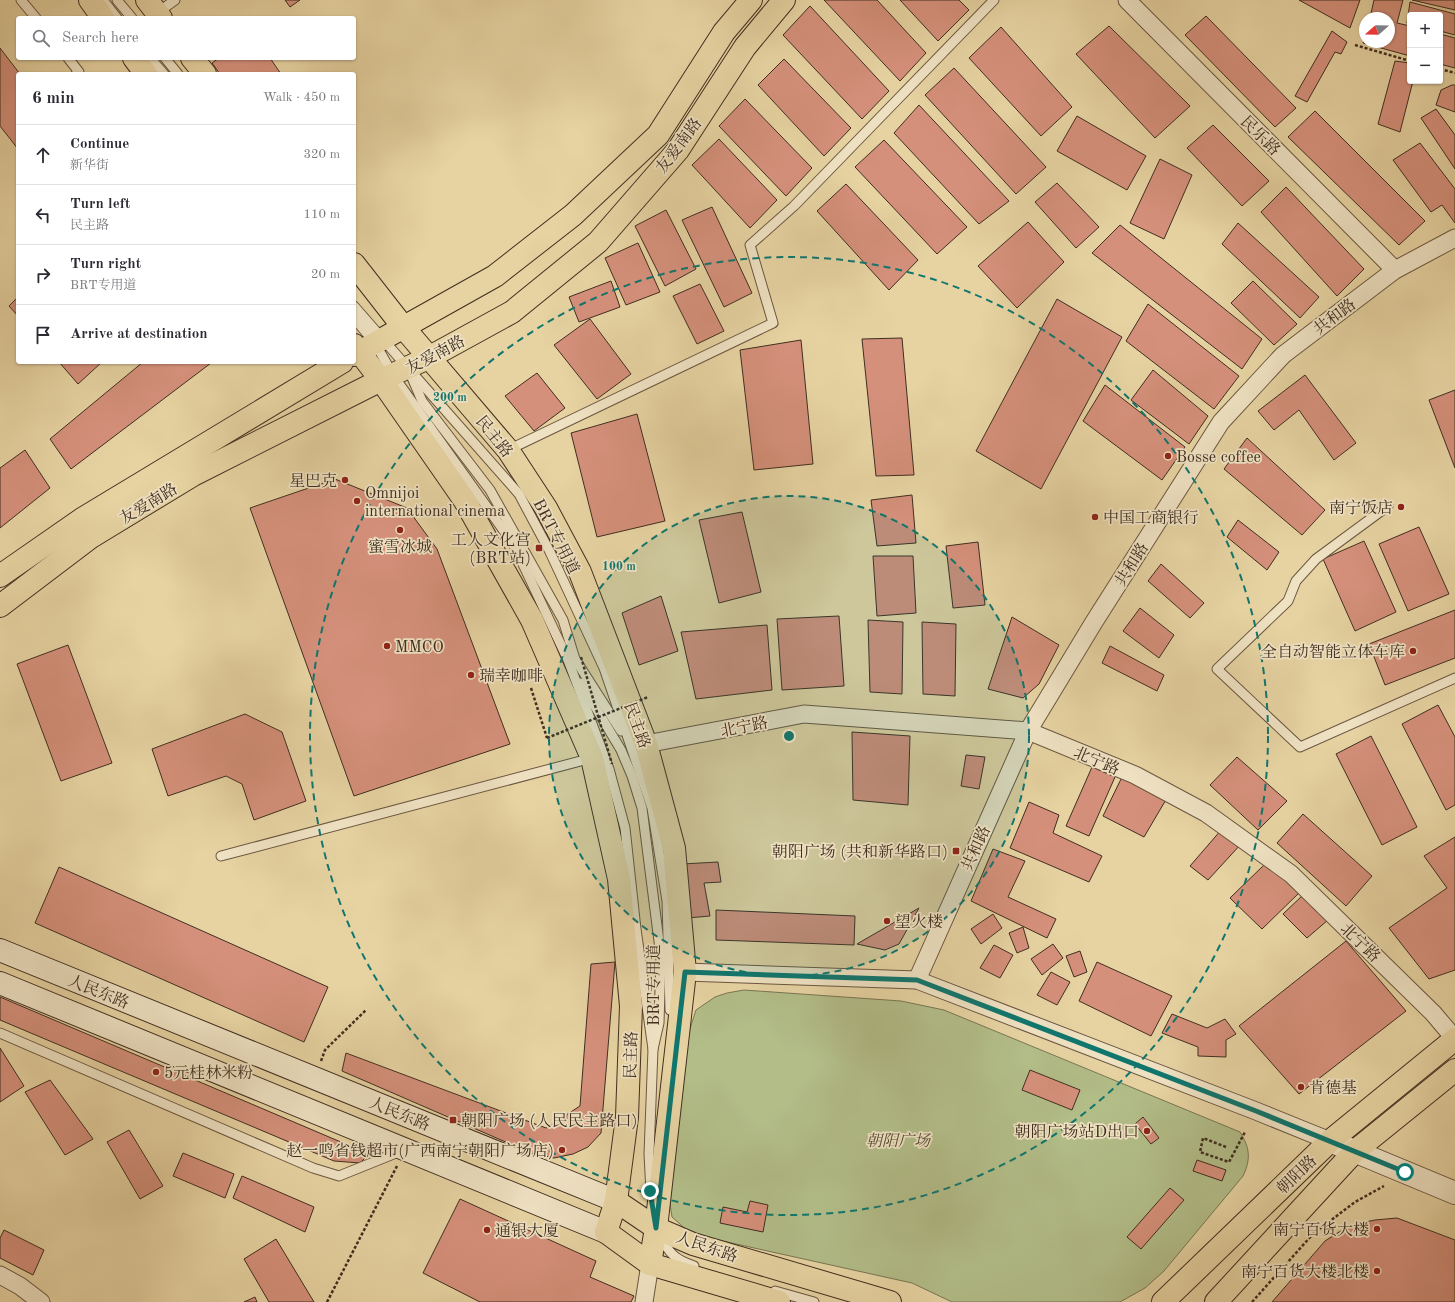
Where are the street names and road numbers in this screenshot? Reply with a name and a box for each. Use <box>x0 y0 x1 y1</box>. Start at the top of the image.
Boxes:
street label: 民乐路 <box>1237 112 1284 159</box>
street label: 友爱南路 <box>652 115 705 177</box>
street label: 共和路 <box>1310 295 1359 338</box>
street label: 友爱南路 <box>403 332 468 378</box>
street label: 民主路 <box>472 412 516 461</box>
street label: 友爱南路 <box>116 480 181 528</box>
street label: BRT专用道 <box>529 496 583 577</box>
street label: 共和路 <box>1111 539 1152 590</box>
street label: 民主路 <box>620 700 654 751</box>
street label: 北宁路 <box>719 714 769 740</box>
street label: 北宁路 <box>1071 743 1122 779</box>
street label: 共和路 <box>958 823 994 874</box>
street label: 北宁路 <box>1337 920 1384 966</box>
street label: BRT专用道 <box>645 944 663 1026</box>
street label: 人民东路 <box>66 972 132 1012</box>
street label: 民主路 <box>621 1031 641 1079</box>
street label: 人民东路 <box>367 1094 433 1134</box>
street label: 朝阳路 <box>1273 1152 1320 1198</box>
street label: 人民东路 <box>673 1228 740 1266</box>

